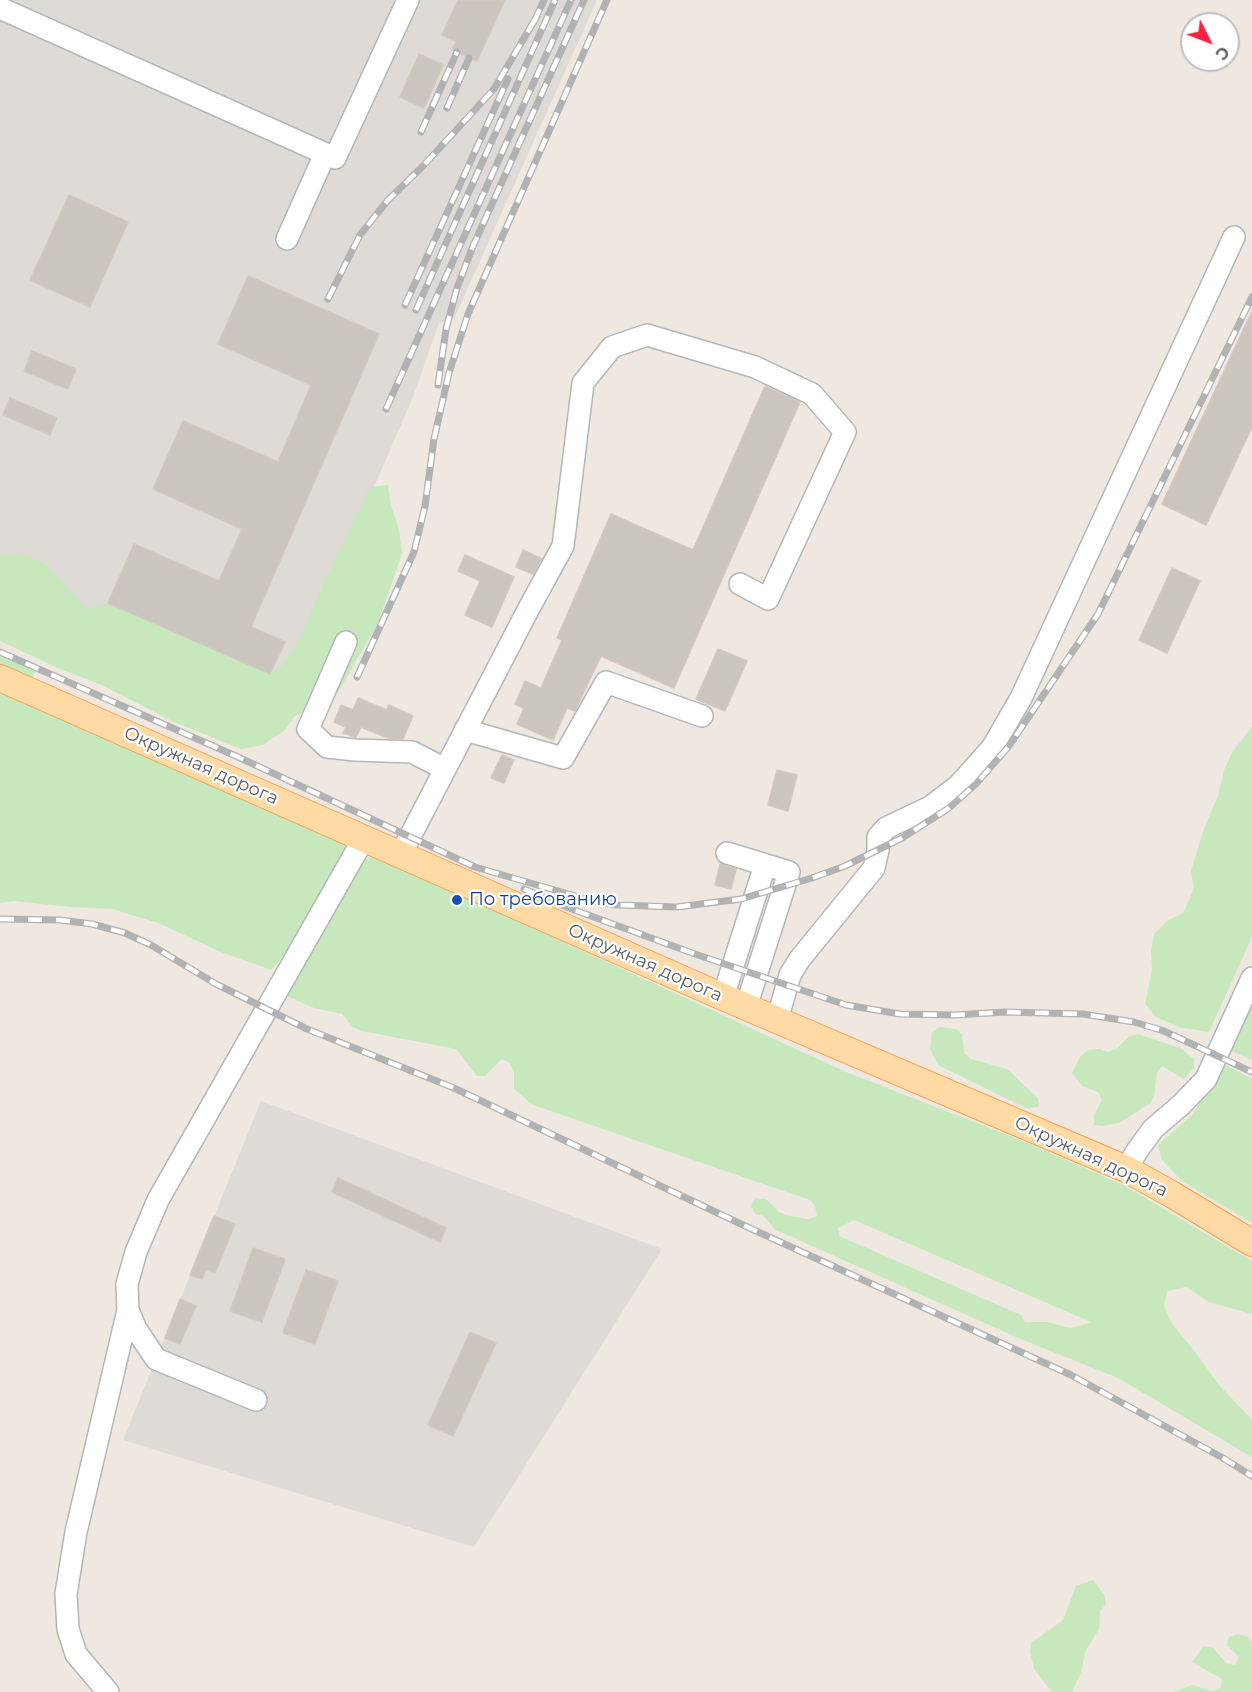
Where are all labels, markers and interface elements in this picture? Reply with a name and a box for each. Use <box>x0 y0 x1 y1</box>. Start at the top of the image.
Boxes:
north arrow <box>1180 12 1240 72</box>
text: С <box>1211 42 1233 64</box>
street label: Окружная дорога <box>120 722 282 810</box>
place label: По требованию <box>469 889 617 911</box>
marker: По требованию <box>450 893 464 907</box>
street label: Окружная дорога <box>564 919 726 1007</box>
street label: Окружная дорога <box>1011 1112 1171 1202</box>

